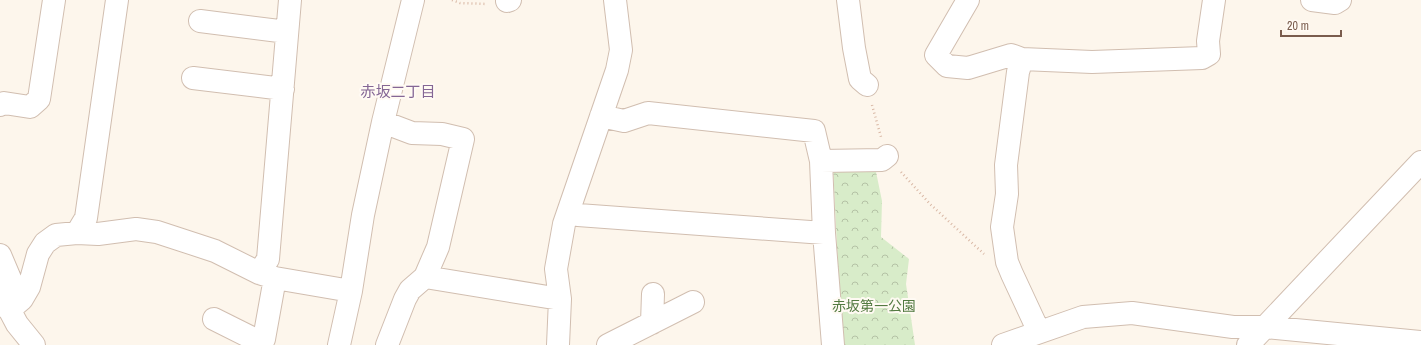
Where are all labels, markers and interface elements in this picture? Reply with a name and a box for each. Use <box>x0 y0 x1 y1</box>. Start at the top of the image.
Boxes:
scale bar <box>1281 12 1341 38</box>
text: 20 m <box>1287 18 1309 34</box>
district label: 赤坂二丁目 <box>360 81 436 102</box>
park label: 赤坂第一公園 <box>832 297 916 315</box>

